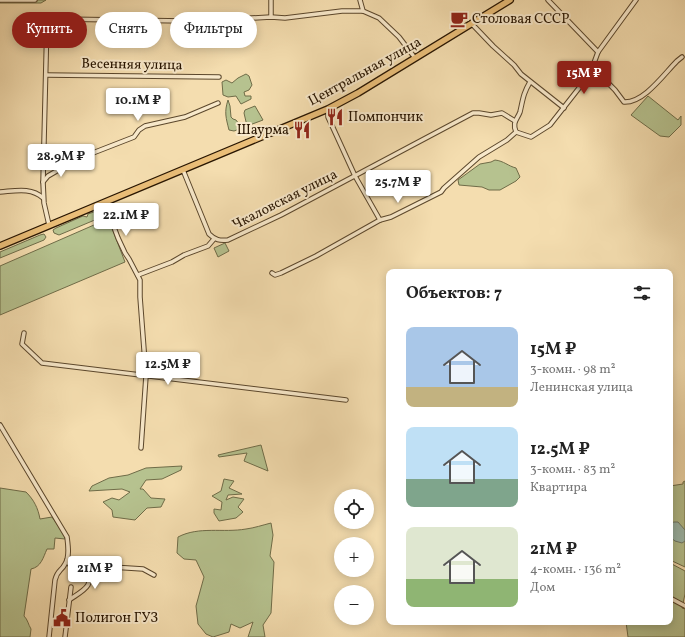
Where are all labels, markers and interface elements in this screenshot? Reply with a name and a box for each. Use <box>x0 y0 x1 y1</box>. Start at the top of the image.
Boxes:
cafe icon: Столовая СССР <box>449 9 469 29</box>
place label: Столовая СССР <box>472 10 569 29</box>
chip: Купить <box>12 12 87 48</box>
chip: Снять <box>95 12 162 48</box>
chip: Фильтры <box>170 12 257 48</box>
street label: Центральная улица <box>305 33 425 111</box>
street label: Весенняя улица <box>81 55 183 75</box>
pin: 15M ₽ <box>556 61 612 95</box>
text: 15M ₽ <box>566 65 602 83</box>
pin: 10.1M ₽ <box>101 88 175 122</box>
text: 10.1M ₽ <box>115 92 161 110</box>
restaurant icon: Помпончик <box>325 107 345 127</box>
place label: Помпончик <box>348 108 423 127</box>
restaurant icon: Шаурма <box>292 120 312 140</box>
place label: Шаурма <box>237 121 289 140</box>
pin: 28.9M ₽ <box>24 144 98 178</box>
text: 28.9M ₽ <box>37 148 85 166</box>
street label: Чкаловская улица <box>229 165 341 235</box>
pin: 25.7M ₽ <box>361 170 435 204</box>
text: 25.7M ₽ <box>375 174 421 192</box>
pin: 22.1M ₽ <box>89 203 163 237</box>
text: 22.1M ₽ <box>103 207 149 225</box>
text: Объектов: 7 <box>406 282 502 305</box>
icon: filters <box>631 282 653 304</box>
text: 15M ₽ <box>530 338 577 361</box>
icon: home <box>438 343 486 391</box>
pin: 12.5M ₽ <box>131 352 205 386</box>
text: 12.5M ₽ <box>145 356 191 374</box>
text: 3-комн. · 98 m² <box>530 361 615 379</box>
text: Ленинская улица <box>530 379 633 397</box>
text: 12.5M ₽ <box>530 438 590 461</box>
icon: home <box>438 443 486 491</box>
text: 3-комн. · 83 m² <box>530 461 615 479</box>
text: Квартира <box>530 479 587 497</box>
map controls <box>334 489 374 625</box>
button: locate <box>334 489 374 529</box>
button: + <box>334 537 374 577</box>
text: 21M ₽ <box>530 538 577 561</box>
icon: home <box>438 543 486 591</box>
pin: 21M ₽ <box>67 556 123 590</box>
text: 21M ₽ <box>77 560 113 578</box>
text: 4-комн. · 136 m² <box>530 561 621 579</box>
text: Дом <box>530 579 555 597</box>
button: − <box>334 585 374 625</box>
public building icon: Полигон ГУЗ <box>52 608 72 628</box>
place label: Полигон ГУЗ <box>75 609 158 628</box>

